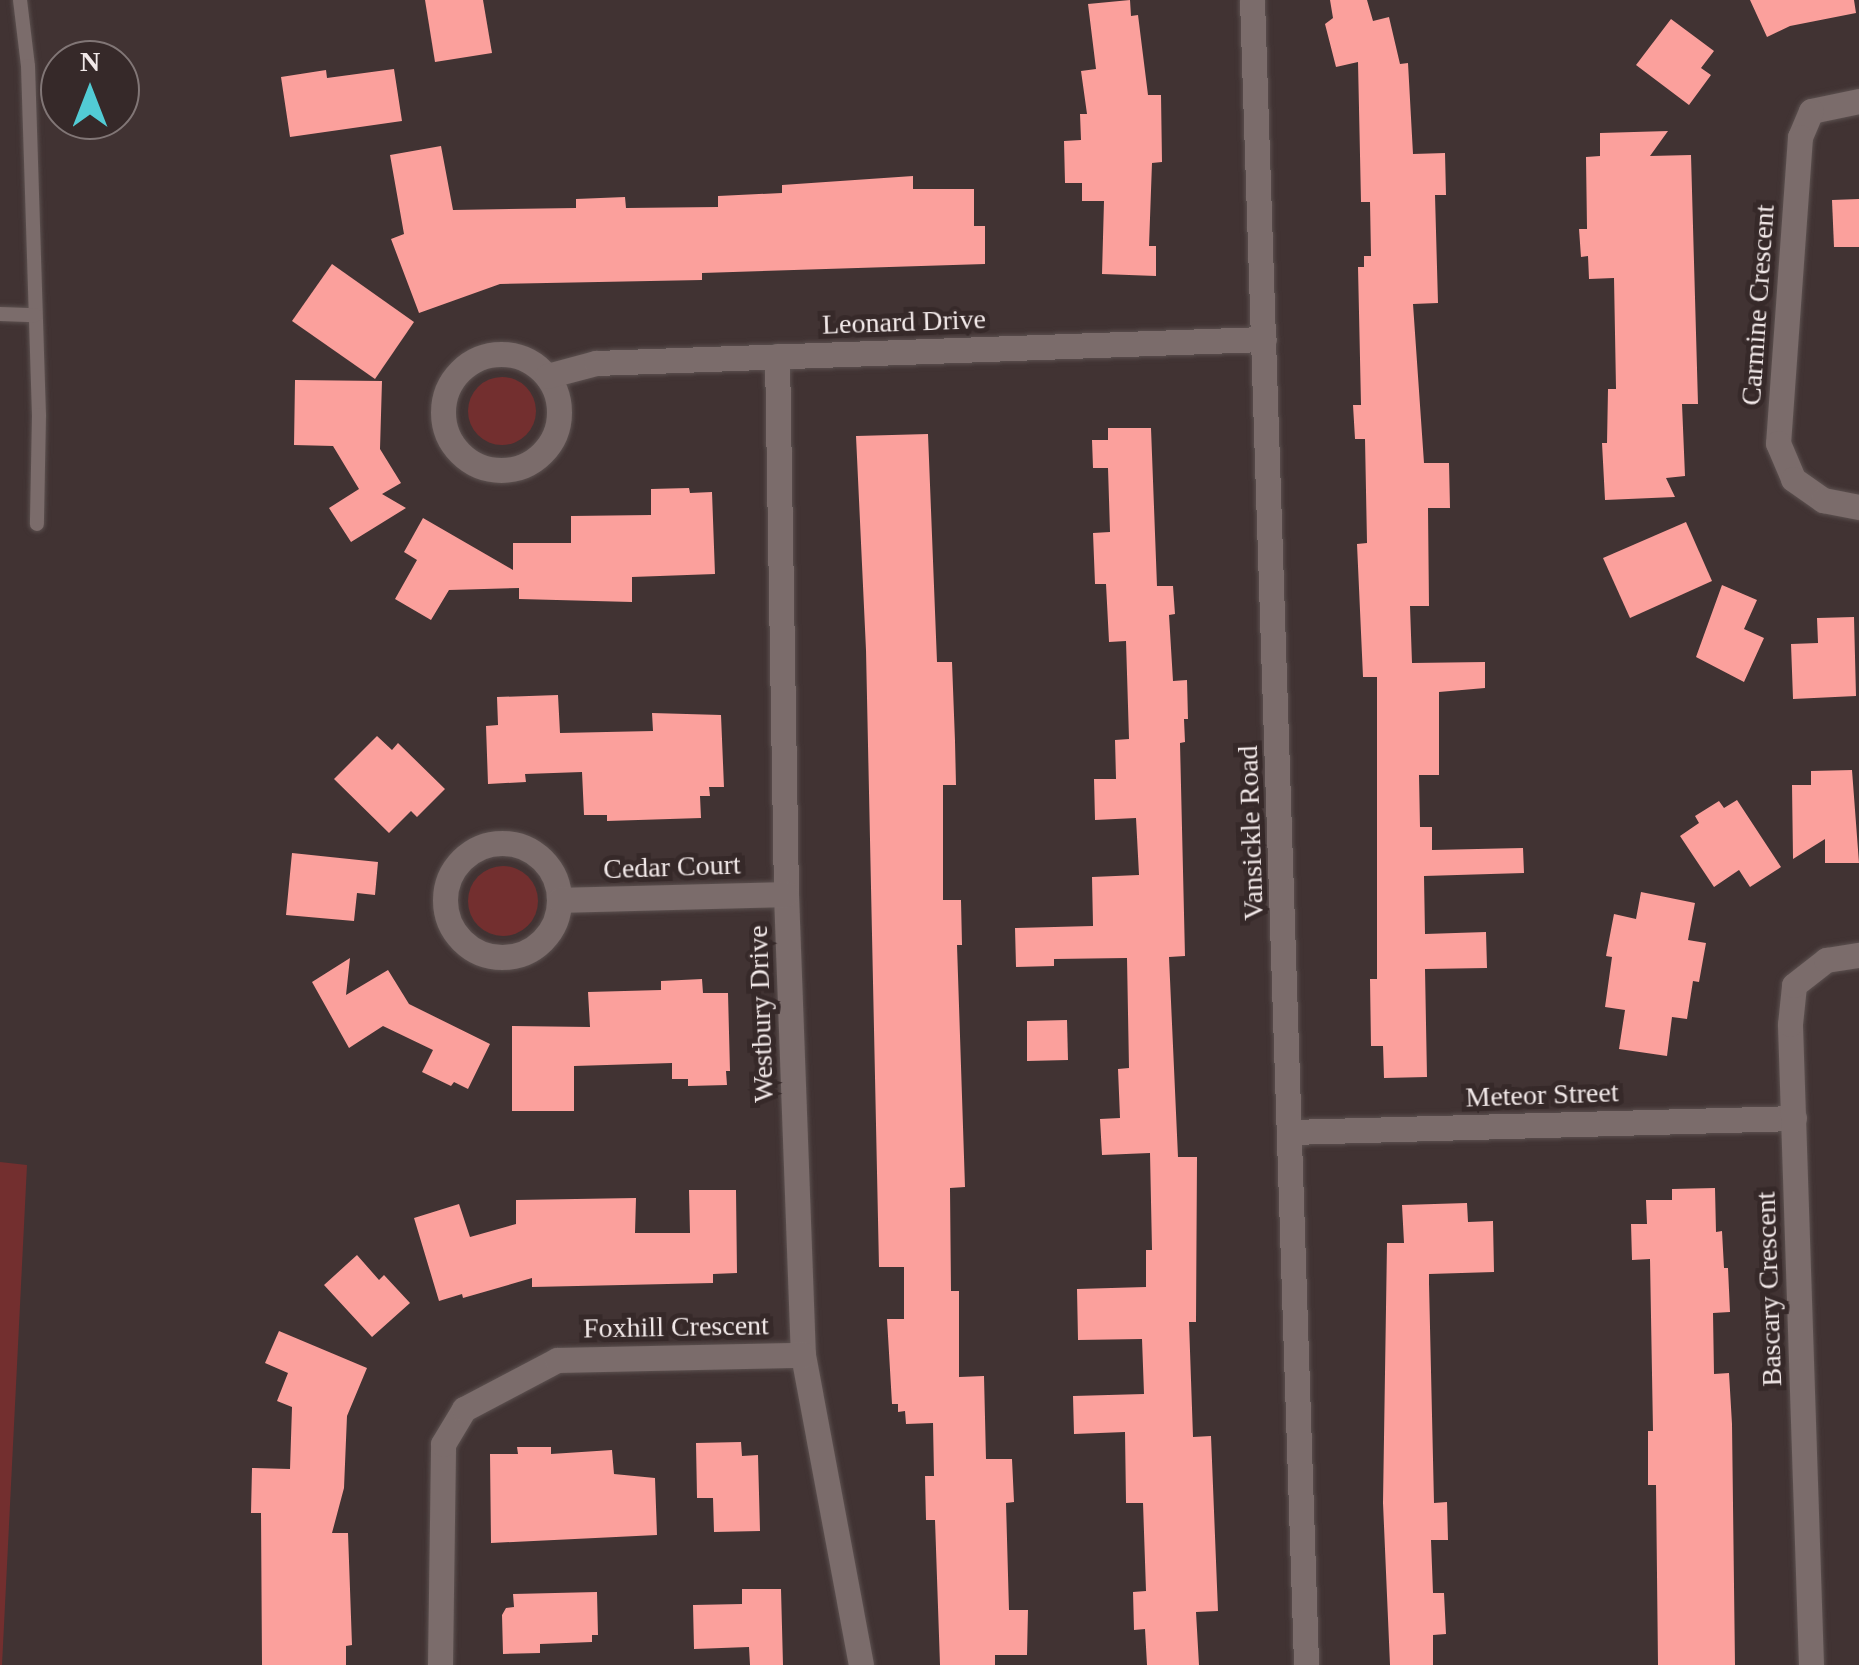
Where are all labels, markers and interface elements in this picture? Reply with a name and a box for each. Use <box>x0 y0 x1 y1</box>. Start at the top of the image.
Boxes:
north arrow <box>40 40 140 140</box>
text: N <box>80 46 100 77</box>
street label: Carmine Crescent <box>1734 203 1782 407</box>
street label: Leonard Drive <box>821 302 987 342</box>
street label: Vansickle Road <box>1231 745 1271 921</box>
street label: Cedar Court <box>603 848 741 886</box>
street label: Westbury Drive <box>741 925 781 1103</box>
street label: Meteor Street <box>1465 1076 1619 1114</box>
street label: Bascary Crescent <box>1749 1191 1789 1387</box>
street label: Foxhill Crescent <box>583 1309 769 1345</box>

